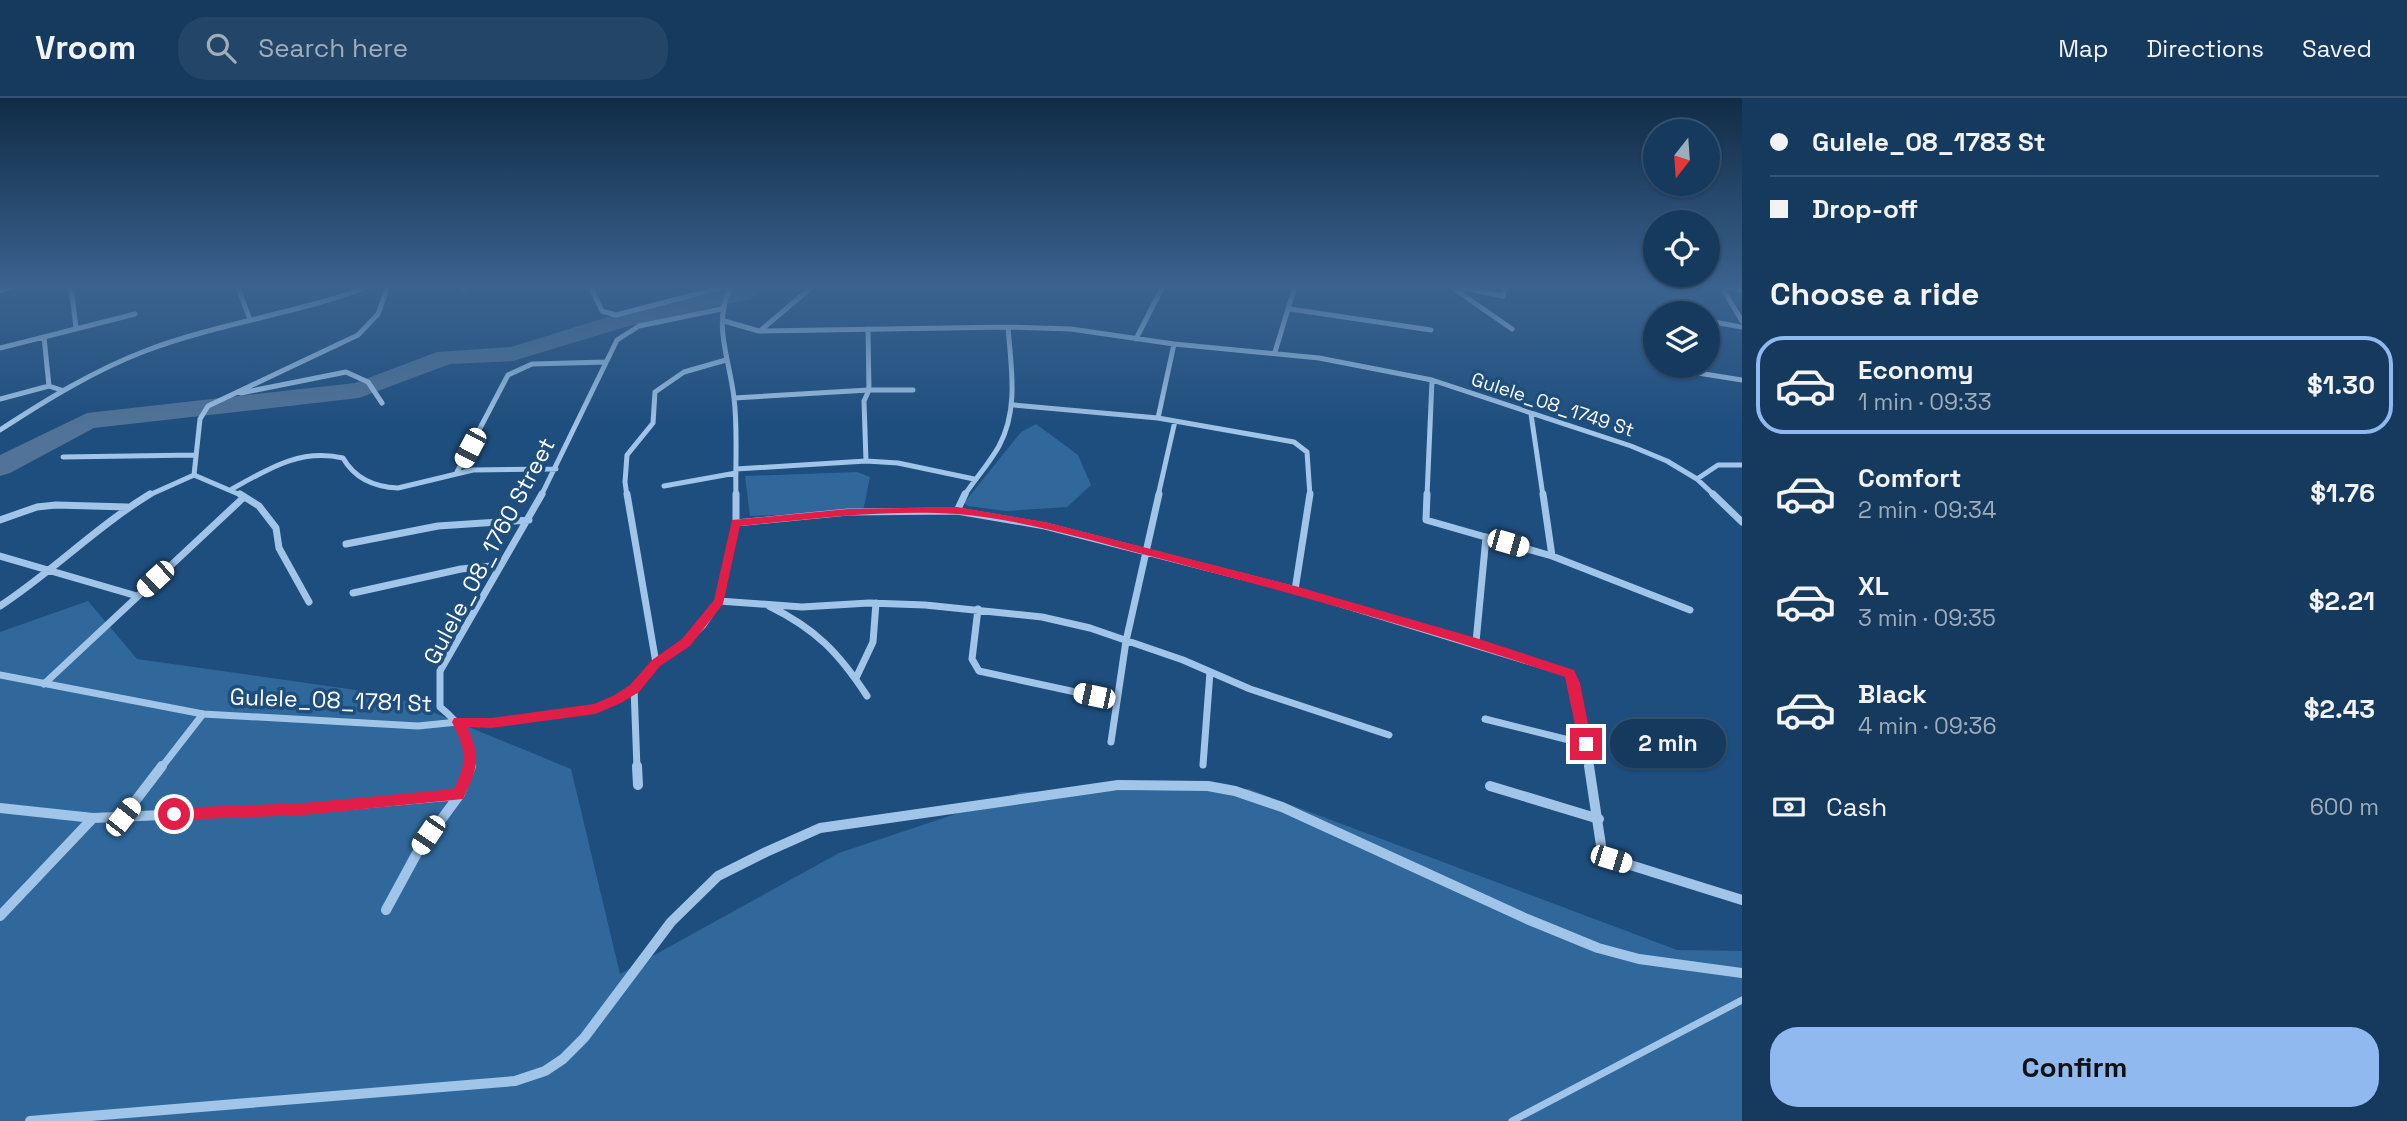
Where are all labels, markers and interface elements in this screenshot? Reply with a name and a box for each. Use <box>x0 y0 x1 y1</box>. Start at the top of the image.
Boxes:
search box <box>178 17 668 80</box>
text: Vroom <box>35 27 136 69</box>
icon: search <box>202 29 240 67</box>
text: Search here <box>258 31 408 65</box>
text: Map <box>2058 33 2108 64</box>
text: Directions <box>2146 33 2264 64</box>
text: Saved <box>2302 33 2372 64</box>
north arrow <box>1643 119 1720 196</box>
map controls <box>1643 119 1720 378</box>
text: Gulele_08_1783 St <box>1812 125 2046 159</box>
text: Drop-off <box>1812 192 1918 226</box>
button: locate <box>1643 210 1720 287</box>
text: Choose a ride <box>1770 274 1980 314</box>
button: layers <box>1643 301 1720 378</box>
text: Economy <box>1858 353 1974 387</box>
icon: car <box>1774 354 1837 417</box>
street label: Gulele_08_1749 St <box>1468 366 1637 443</box>
text: $1.30 <box>2307 368 2375 402</box>
text: 1 min · 09:33 <box>1858 387 1992 417</box>
car <box>451 425 490 471</box>
street label: Gulele_08_1760 Street <box>416 432 562 670</box>
text: Comfort <box>1858 461 1961 495</box>
icon: car <box>1774 462 1837 525</box>
text: $1.76 <box>2310 476 2375 510</box>
text: 2 min · 09:34 <box>1858 495 1996 525</box>
car <box>1485 527 1532 559</box>
car <box>133 557 178 601</box>
text: XL <box>1858 569 1889 603</box>
icon: car <box>1774 570 1837 633</box>
text: $2.21 <box>2309 584 2375 618</box>
text: 3 min · 09:35 <box>1858 603 1996 633</box>
text: Black <box>1858 677 1927 711</box>
icon: car <box>1774 678 1837 741</box>
street label: Gulele_08_1781 St <box>229 681 433 719</box>
car <box>1072 681 1117 711</box>
text: $2.43 <box>2304 692 2375 726</box>
text: 4 min · 09:36 <box>1858 711 1997 741</box>
callout: 2 min <box>1610 720 1726 768</box>
route end <box>1570 728 1602 760</box>
text: 2 min <box>1638 728 1698 758</box>
icon: cash <box>1770 788 1808 826</box>
text: Cash <box>1826 790 1887 824</box>
text: 600 m <box>2310 792 2379 822</box>
car <box>102 794 145 840</box>
route start <box>158 798 190 830</box>
car <box>408 812 449 858</box>
car <box>1588 843 1635 875</box>
button: Confirm <box>1770 1027 2379 1107</box>

